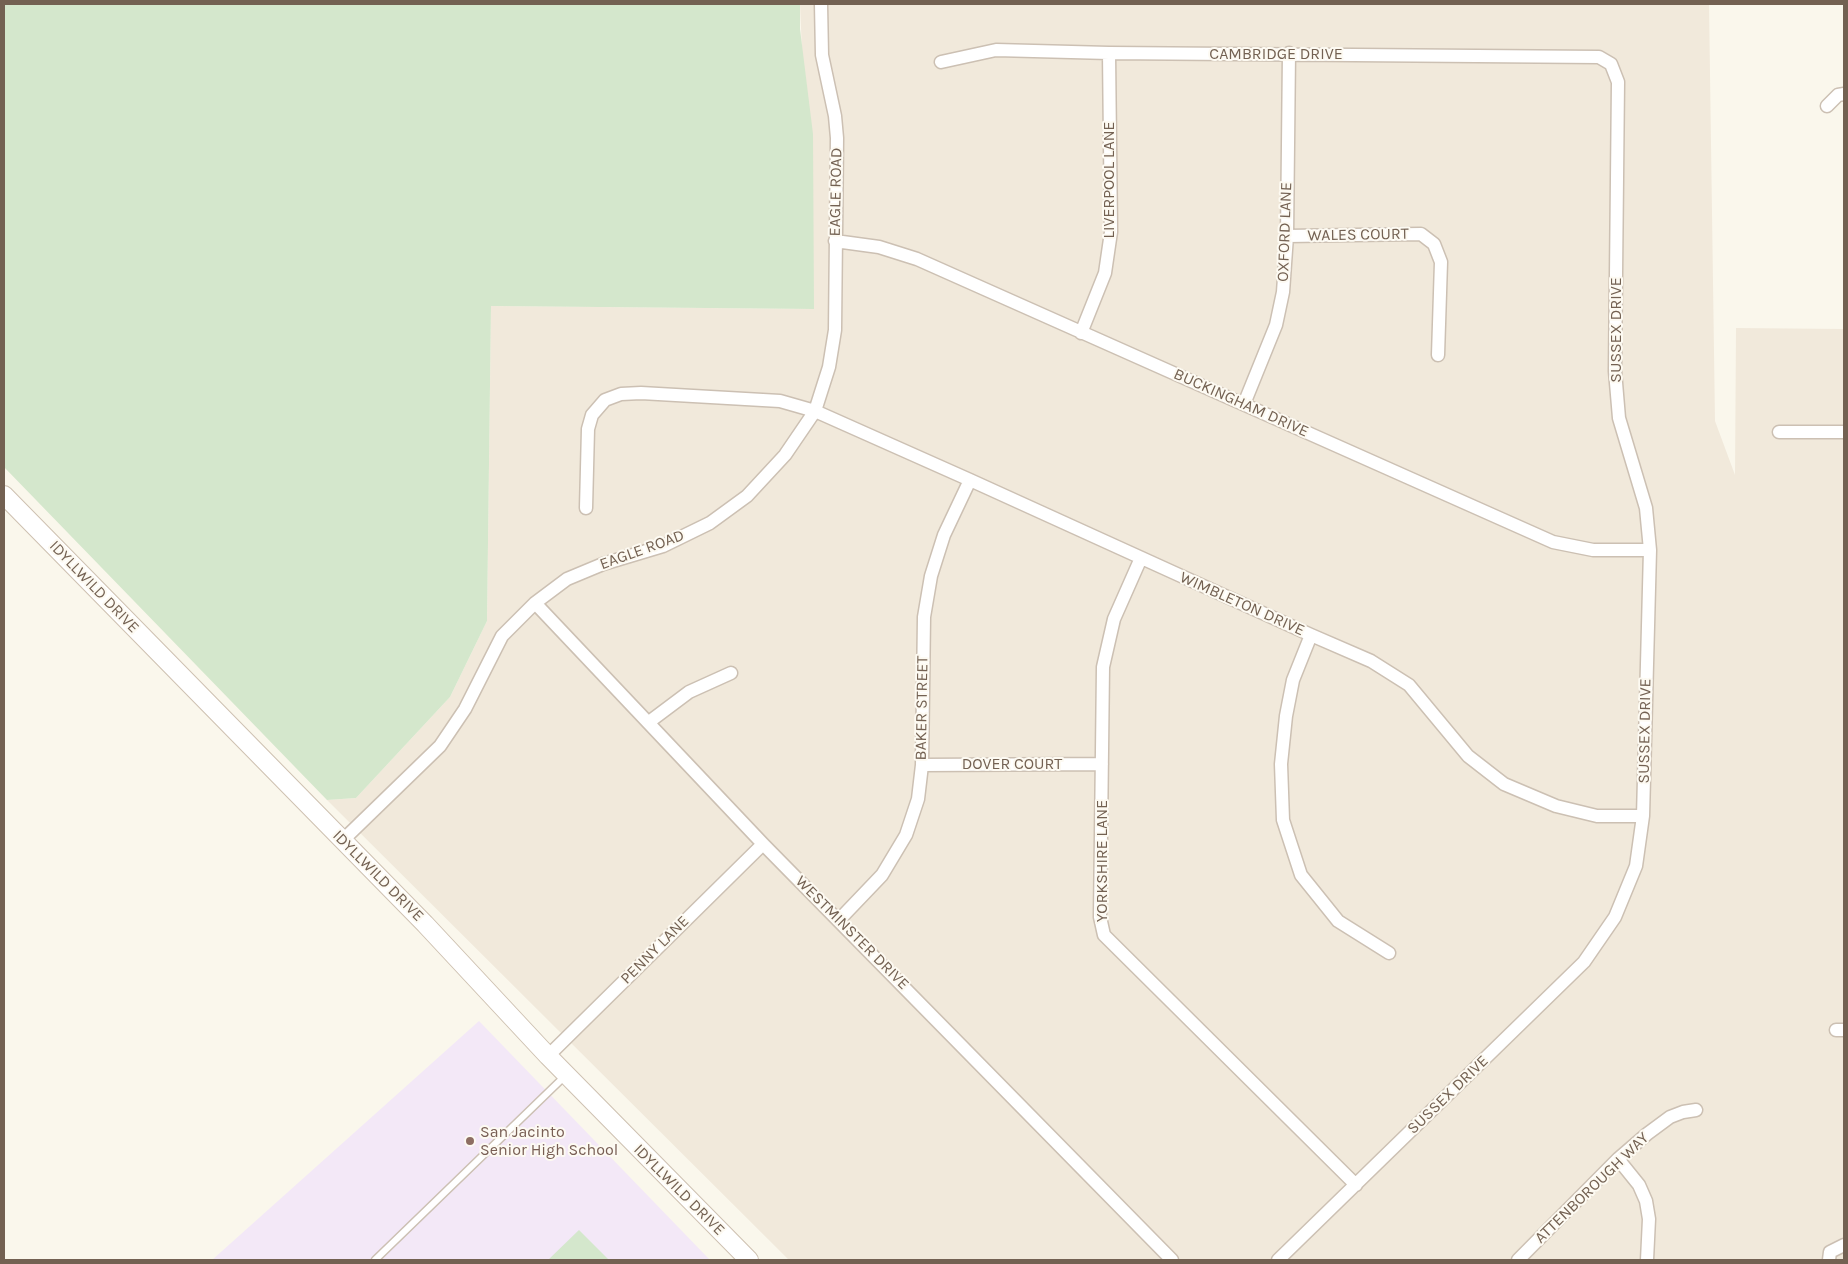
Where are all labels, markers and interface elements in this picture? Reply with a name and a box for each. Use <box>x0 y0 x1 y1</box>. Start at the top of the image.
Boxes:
street label: CAMBRIDGE DRIVE <box>1209 44 1343 64</box>
street label: LIVERPOOL LANE <box>1099 121 1119 239</box>
street label: EAGLE ROAD <box>826 148 846 236</box>
street label: OXFORD LANE <box>1274 182 1296 282</box>
street label: WALES COURT <box>1307 225 1409 245</box>
street label: SUSSEX DRIVE <box>1606 277 1626 383</box>
street label: BUCKINGHAM DRIVE <box>1171 365 1311 441</box>
street label: EAGLE ROAD <box>597 526 687 574</box>
street label: IDYLLWILD DRIVE <box>45 537 143 637</box>
street label: WIMBLETON DRIVE <box>1177 568 1307 640</box>
street label: BAKER STREET <box>911 655 933 761</box>
street label: SUSSEX DRIVE <box>1634 678 1656 784</box>
street label: DOVER COURT <box>962 754 1062 774</box>
street label: YORKSHIRE LANE <box>1092 800 1112 922</box>
street label: IDYLLWILD DRIVE <box>328 826 428 926</box>
street label: WESTMINSTER DRIVE <box>791 872 913 994</box>
street label: PENNY LANE <box>617 912 693 988</box>
street label: SUSSEX DRIVE <box>1403 1052 1493 1138</box>
place label: San Jacinto Senior High School <box>480 1122 618 1160</box>
street label: ATTENBOROUGH WAY <box>1531 1128 1653 1248</box>
marker: San Jacinto Senior High School <box>464 1135 476 1147</box>
street label: IDYLLWILD DRIVE <box>629 1140 729 1240</box>

